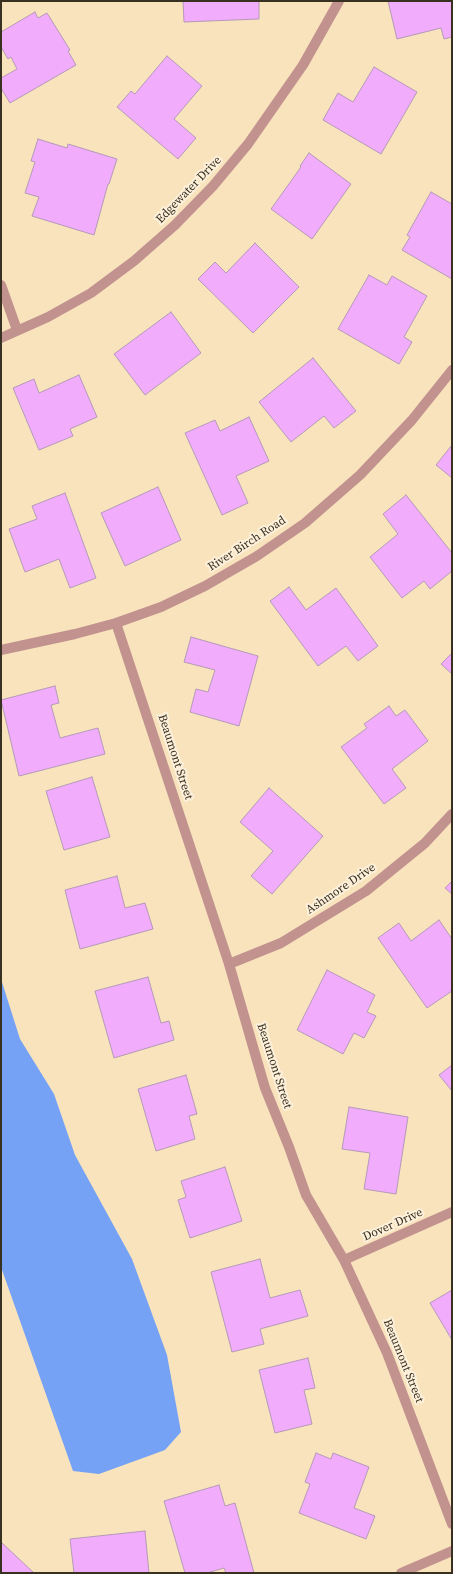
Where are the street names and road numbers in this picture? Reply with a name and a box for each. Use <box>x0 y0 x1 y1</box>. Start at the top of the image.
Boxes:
street label: Edgewater Drive <box>153 153 225 227</box>
street label: River Birch Road <box>205 513 289 575</box>
street label: Beaumont Street <box>154 712 196 802</box>
street label: Ashmore Drive <box>304 861 378 917</box>
street label: Beaumont Street <box>253 1021 295 1111</box>
street label: Dover Drive <box>361 1205 425 1245</box>
street label: Beaumont Street <box>380 1317 426 1405</box>

